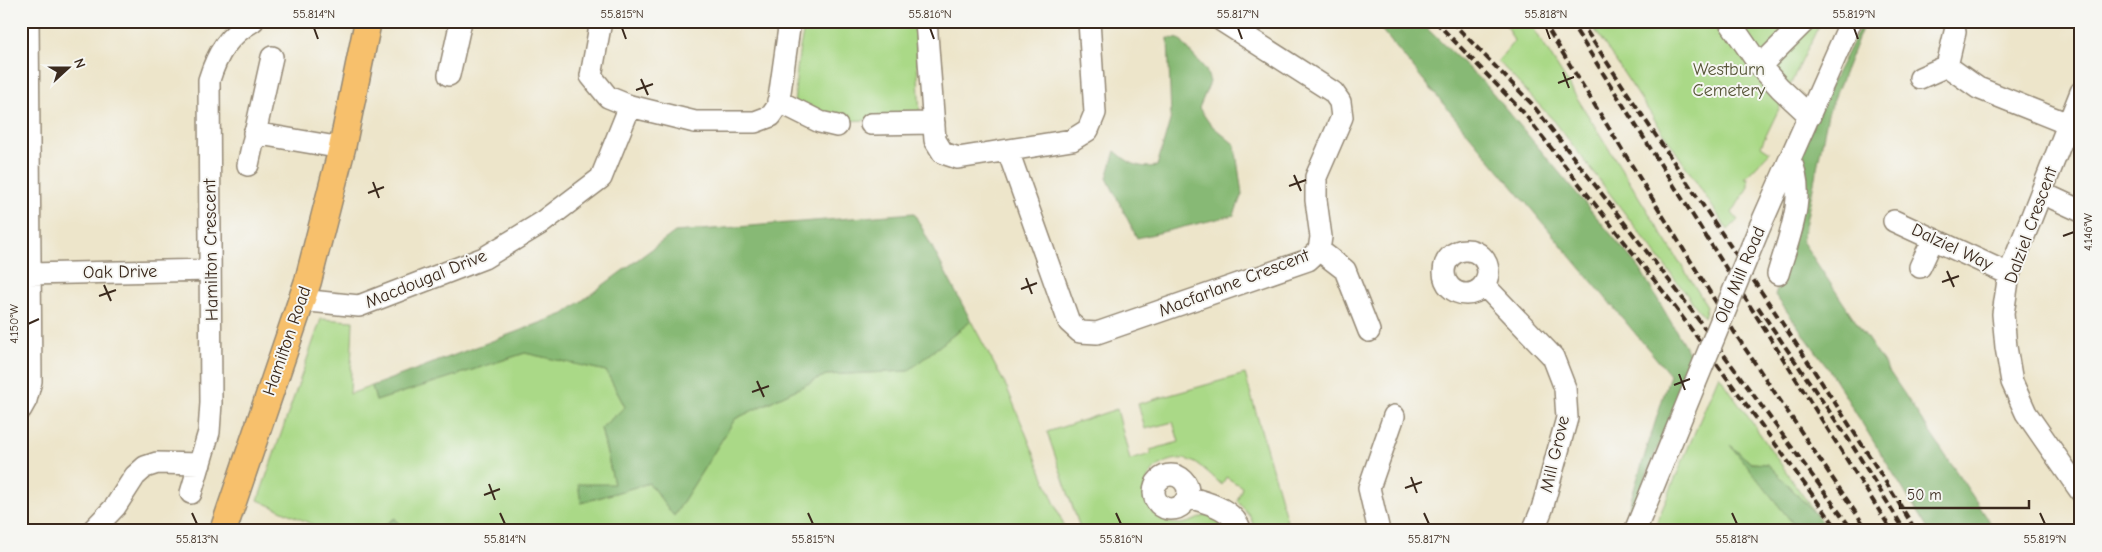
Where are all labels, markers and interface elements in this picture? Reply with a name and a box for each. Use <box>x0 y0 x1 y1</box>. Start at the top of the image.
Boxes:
text: 55.814°N <box>293 7 335 21</box>
text: 55.815°N <box>600 7 644 21</box>
text: 55.816°N <box>908 7 952 21</box>
text: 55.817°N <box>1217 7 1259 21</box>
text: 55.818°N <box>1525 7 1567 21</box>
text: 55.819°N <box>1832 7 1876 21</box>
north arrow <box>42 42 92 92</box>
text: N <box>70 56 89 71</box>
park label: Westburn Cemetery <box>1693 59 1766 101</box>
street label: Dalziel Crescent <box>2000 163 2062 286</box>
street label: Hamilton Crescent <box>199 178 223 321</box>
text: 4.146°W <box>2081 212 2095 251</box>
street label: Dalziel Way <box>1908 219 1997 275</box>
street label: Old Mill Road <box>1710 223 1770 327</box>
street label: Macfarlane Crescent <box>1156 244 1313 321</box>
street label: Macdougal Drive <box>362 245 490 313</box>
street label: Oak Drive <box>83 261 157 283</box>
street label: Hamilton Road <box>258 284 316 398</box>
text: 4.150°W <box>7 304 21 344</box>
street label: Mill Grove <box>1536 413 1574 495</box>
scale bar <box>1900 477 2028 509</box>
text: 50 m <box>1907 486 1942 504</box>
text: 55.813°N <box>176 532 218 546</box>
text: 55.814°N <box>484 532 526 546</box>
text: 55.815°N <box>791 532 835 546</box>
text: 55.816°N <box>1099 532 1143 546</box>
text: 55.817°N <box>1408 532 1450 546</box>
text: 55.818°N <box>1716 532 1758 546</box>
text: 55.819°N <box>2023 532 2067 546</box>

